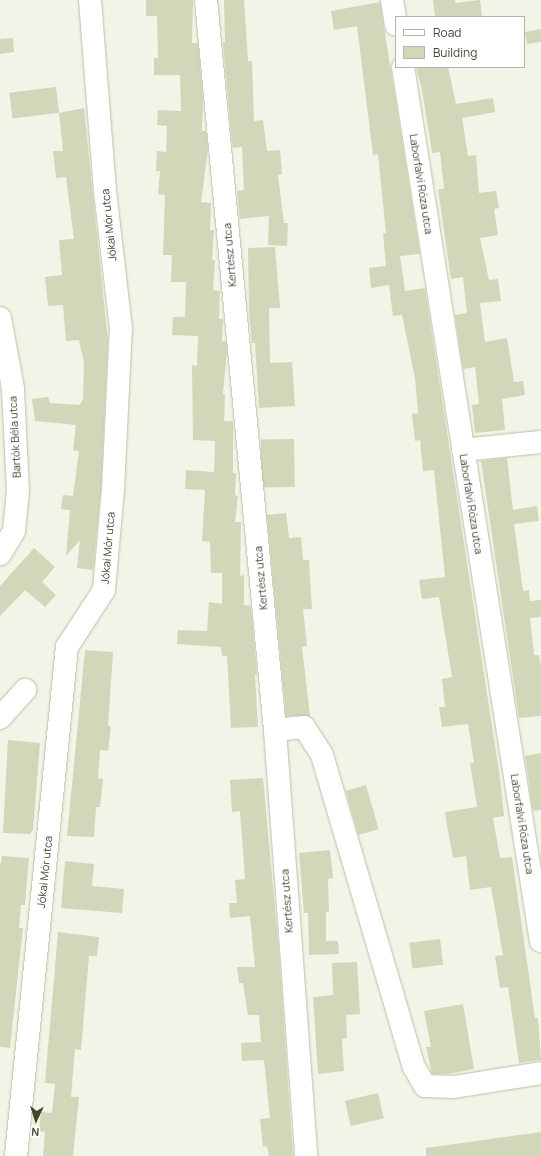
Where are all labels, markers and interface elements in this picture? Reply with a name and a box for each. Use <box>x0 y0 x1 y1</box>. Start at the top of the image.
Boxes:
legend <box>395 16 525 68</box>
text: Road <box>433 24 461 41</box>
text: Building <box>433 44 477 61</box>
street label: Laborfalvi Róza utca <box>407 133 435 235</box>
street label: Jókai Mór utca <box>99 188 119 262</box>
street label: Kertész utca <box>221 223 239 287</box>
street label: Bartók Béla utca <box>6 396 24 478</box>
street label: Laborfalvi Róza utca <box>457 453 485 555</box>
street label: Jókai Mór utca <box>98 511 118 585</box>
street label: Kertész utca <box>252 546 270 610</box>
street label: Laborfalvi Róza utca <box>508 773 536 875</box>
street label: Jókai Mór utca <box>35 835 55 909</box>
street label: Kertész utca <box>278 869 296 933</box>
north arrow <box>16 1100 56 1140</box>
text: N <box>31 1125 40 1140</box>

